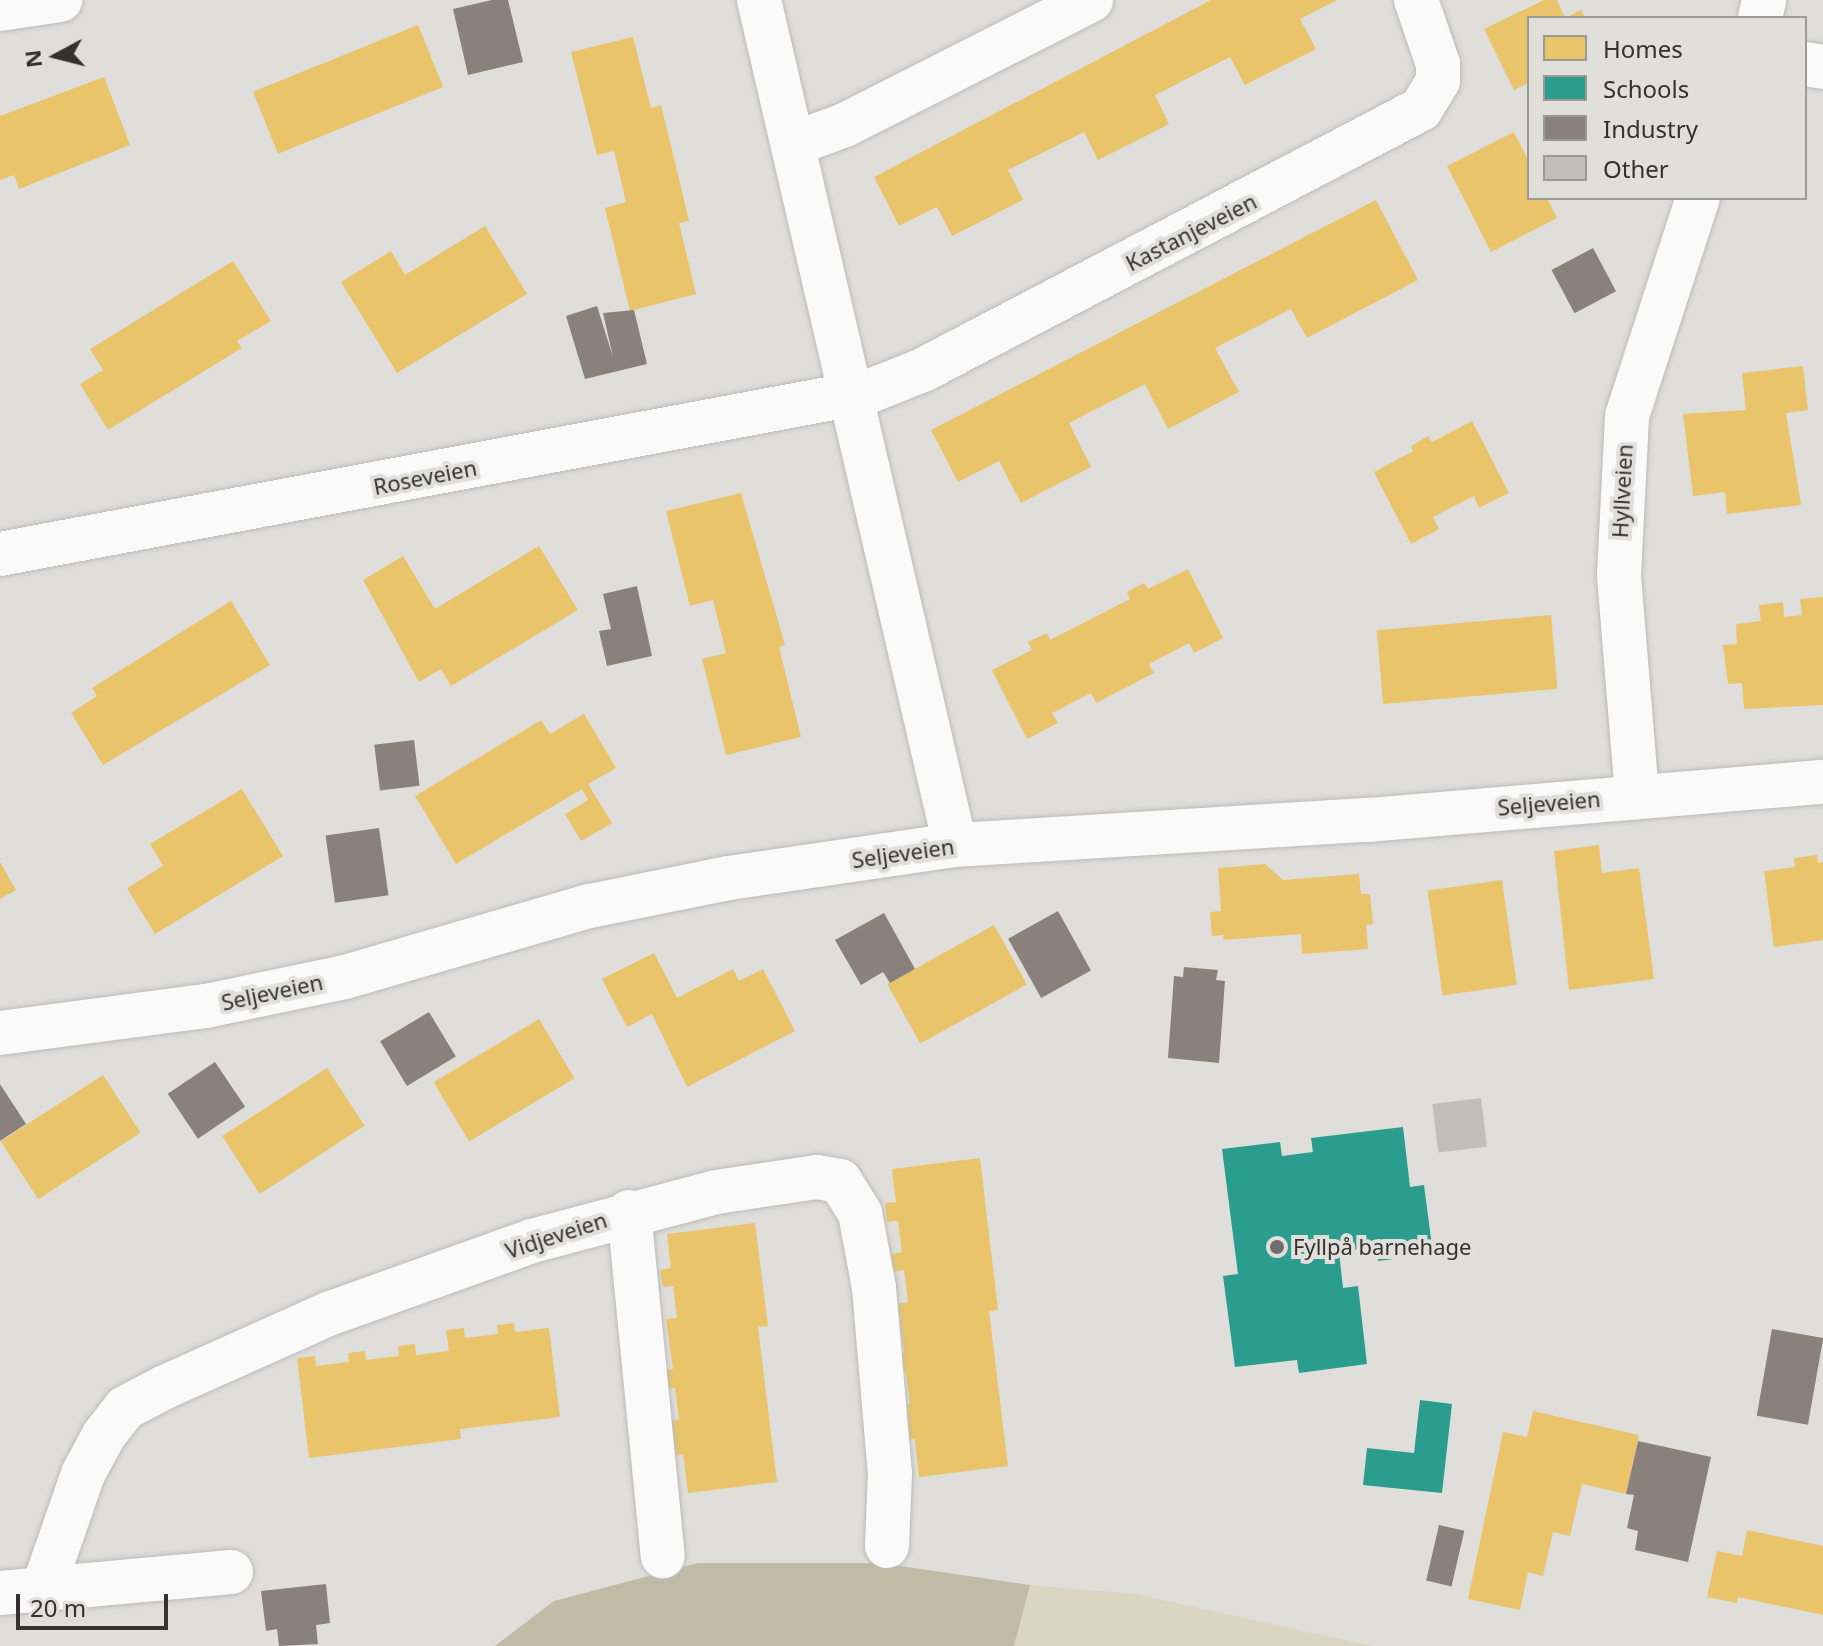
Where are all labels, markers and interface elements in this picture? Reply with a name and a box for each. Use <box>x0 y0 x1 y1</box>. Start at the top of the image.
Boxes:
north arrow <box>16 16 96 96</box>
legend <box>1527 16 1807 200</box>
text: Homes <box>1603 32 1683 65</box>
text: N <box>16 48 48 70</box>
text: Schools <box>1603 72 1689 105</box>
text: Industry <box>1603 112 1698 145</box>
text: Other <box>1603 152 1669 185</box>
street label: Kastanjeveien <box>1121 188 1261 276</box>
street label: Hyllveien <box>1606 443 1638 539</box>
street label: Roseveien <box>371 454 479 500</box>
street label: Seljeveien <box>1497 785 1601 821</box>
street label: Seljeveien <box>850 833 956 873</box>
street label: Seljeveien <box>219 968 325 1016</box>
street label: Vidjeveien <box>502 1206 610 1264</box>
place label: Fyllpå barnehage <box>1293 1234 1471 1260</box>
marker: Fyllpå barnehage <box>1268 1238 1286 1256</box>
scale bar <box>20 1578 172 1628</box>
text: 20 m <box>30 1591 86 1624</box>

